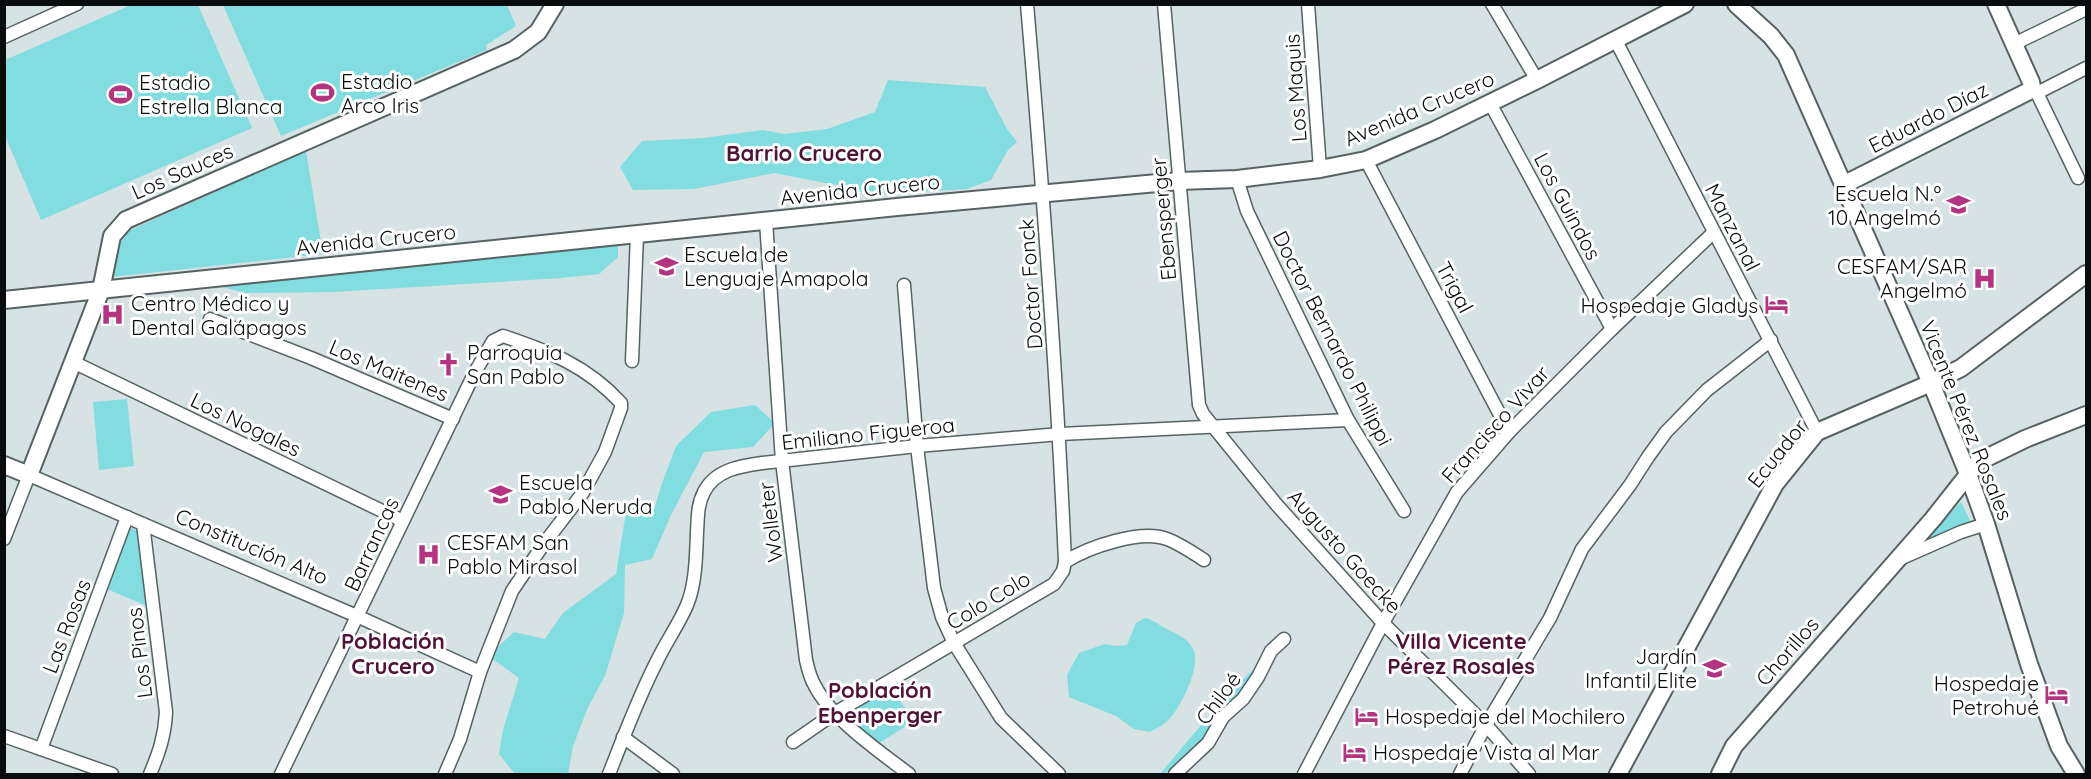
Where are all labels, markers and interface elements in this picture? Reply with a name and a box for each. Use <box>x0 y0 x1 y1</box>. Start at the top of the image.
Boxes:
street label: Los Maquis <box>1278 33 1312 143</box>
street label: Avenida Crucero <box>1340 65 1498 151</box>
place label: Estadio Arco Iris <box>341 68 419 118</box>
place label: Estadio Estrella Blanca <box>139 69 282 119</box>
street label: Eduardo Díaz <box>1864 76 1992 158</box>
sports icon: Estadio Arco Iris <box>310 80 336 106</box>
sports icon: Estadio Estrella Blanca <box>108 81 134 107</box>
street label: Los Sauces <box>127 137 237 205</box>
district label: Barrio Crucero <box>726 139 882 167</box>
street label: Los Guindos <box>1529 148 1607 264</box>
street label: Ebensperger <box>1145 156 1181 282</box>
street label: Avenida Crucero <box>779 168 941 210</box>
street label: Manzanal <box>1700 179 1766 275</box>
place label: Escuela N.º 10 Angelmó <box>1828 180 1941 230</box>
school or university icon: Escuela N.º 10 Angelmó <box>1946 192 1972 218</box>
street label: Avenida Crucero <box>295 218 457 260</box>
street label: Doctor Fonck <box>1012 218 1048 350</box>
street label: Doctor Bernardo Philippi <box>1267 226 1399 450</box>
place label: Escuela de Lenguaje Amapola <box>684 241 868 291</box>
school or university icon: Escuela de Lenguaje Amapola <box>653 253 679 279</box>
place label: CESFAM/SAR Angelmó <box>1837 253 1967 303</box>
street label: Trigal <box>1431 257 1479 317</box>
hospital icon: CESFAM/SAR Angelmó <box>1972 265 1998 291</box>
place label: Centro Médico y Dental Galápagos <box>131 290 307 340</box>
place label: Hospedaje Gladys <box>1581 292 1758 318</box>
hotel icon: Hospedaje Gladys <box>1763 292 1789 318</box>
hospital icon: Centro Médico y Dental Galápagos <box>100 302 126 328</box>
street label: Vicente Pérez Rosales <box>1915 316 2019 524</box>
street label: Los Maitenes <box>326 333 452 407</box>
place label: Parroquia San Pablo <box>467 339 565 389</box>
church icon: Parroquia San Pablo <box>436 351 462 377</box>
street label: Francisco Vivar <box>1435 360 1555 488</box>
street label: Los Nogales <box>187 386 305 462</box>
street label: Emiliano Figueroa <box>780 411 956 455</box>
street label: Ecuador <box>1741 413 1813 493</box>
place label: Escuela Pablo Neruda <box>519 469 653 519</box>
street label: Wolleter <box>752 480 788 564</box>
school or university icon: Escuela Pablo Neruda <box>488 481 514 507</box>
street label: Augusto Goecke <box>1282 484 1408 618</box>
street label: Barrancas <box>338 493 404 595</box>
street label: Constitución Alto <box>172 502 332 590</box>
place label: CESFAM San Pablo Mirasol <box>447 529 578 579</box>
hospital icon: CESFAM San Pablo Mirasol <box>416 541 442 567</box>
street label: Colo Colo <box>941 565 1035 635</box>
street label: Las Rosas <box>36 575 96 677</box>
street label: Los Pinos <box>121 606 157 700</box>
street label: Chorillos <box>1750 611 1824 691</box>
district label: Población Crucero <box>341 627 445 680</box>
district label: Villa Vicente Pérez Rosales <box>1387 627 1535 680</box>
place label: Jardín Infantil Elite <box>1585 643 1697 693</box>
school or university icon: Jardín Infantil Elite <box>1702 655 1728 681</box>
street label: Chiloé <box>1190 666 1246 730</box>
place label: Hospedaje Petrohué <box>1934 670 2039 720</box>
district label: Población Ebenperger <box>818 676 943 729</box>
hotel icon: Hospedaje Petrohué <box>2044 682 2070 708</box>
hotel icon: Hospedaje del Mochilero <box>1354 703 1380 729</box>
place label: Hospedaje del Mochilero <box>1385 703 1625 729</box>
hotel icon: Hospedaje Vista al Mar <box>1342 739 1368 765</box>
place label: Hospedaje Vista al Mar <box>1373 739 1599 765</box>

